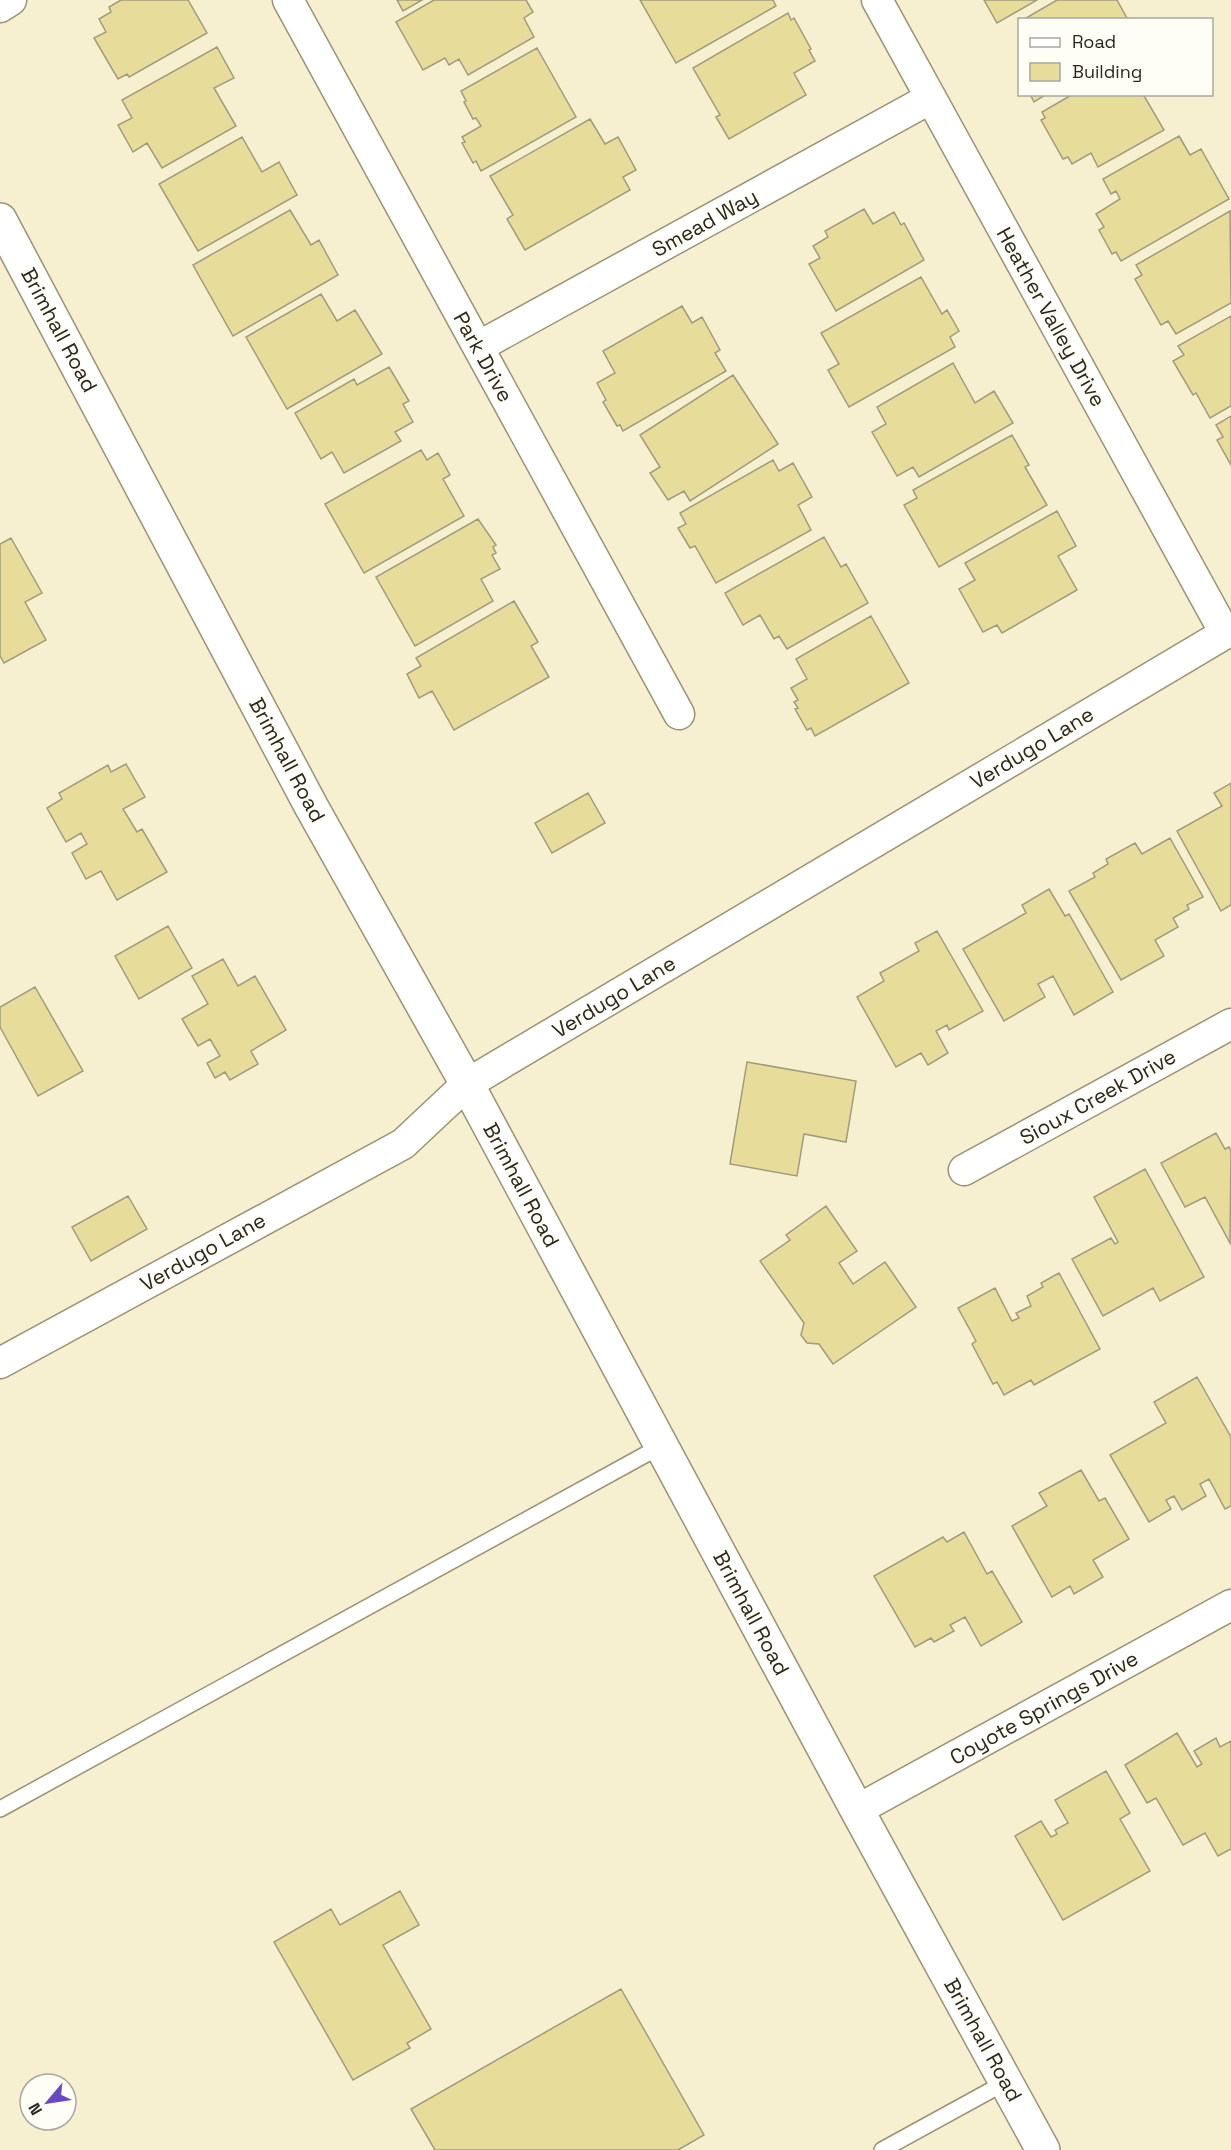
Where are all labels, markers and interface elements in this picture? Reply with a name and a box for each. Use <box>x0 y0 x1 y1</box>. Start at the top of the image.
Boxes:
legend <box>1018 18 1213 96</box>
text: Road <box>1072 30 1116 53</box>
text: Building <box>1072 60 1142 83</box>
street label: Smead Way <box>647 182 762 263</box>
street label: Heather Valley Drive <box>991 222 1112 411</box>
street label: Brimhall Road <box>15 263 104 397</box>
street label: Park Drive <box>448 307 519 407</box>
street label: Brimhall Road <box>243 693 332 827</box>
street label: Verdugo Lane <box>965 700 1098 795</box>
street label: Verdugo Lane <box>547 949 680 1044</box>
street label: Sioux Creek Drive <box>1015 1042 1181 1151</box>
street label: Brimhall Road <box>477 1118 566 1252</box>
street label: Verdugo Lane <box>135 1206 270 1297</box>
street label: Brimhall Road <box>707 1546 796 1680</box>
street label: Coyote Springs Drive <box>945 1644 1143 1771</box>
street label: Brimhall Road <box>938 1973 1028 2106</box>
north arrow <box>18 2072 78 2132</box>
text: N <box>24 2099 47 2119</box>

